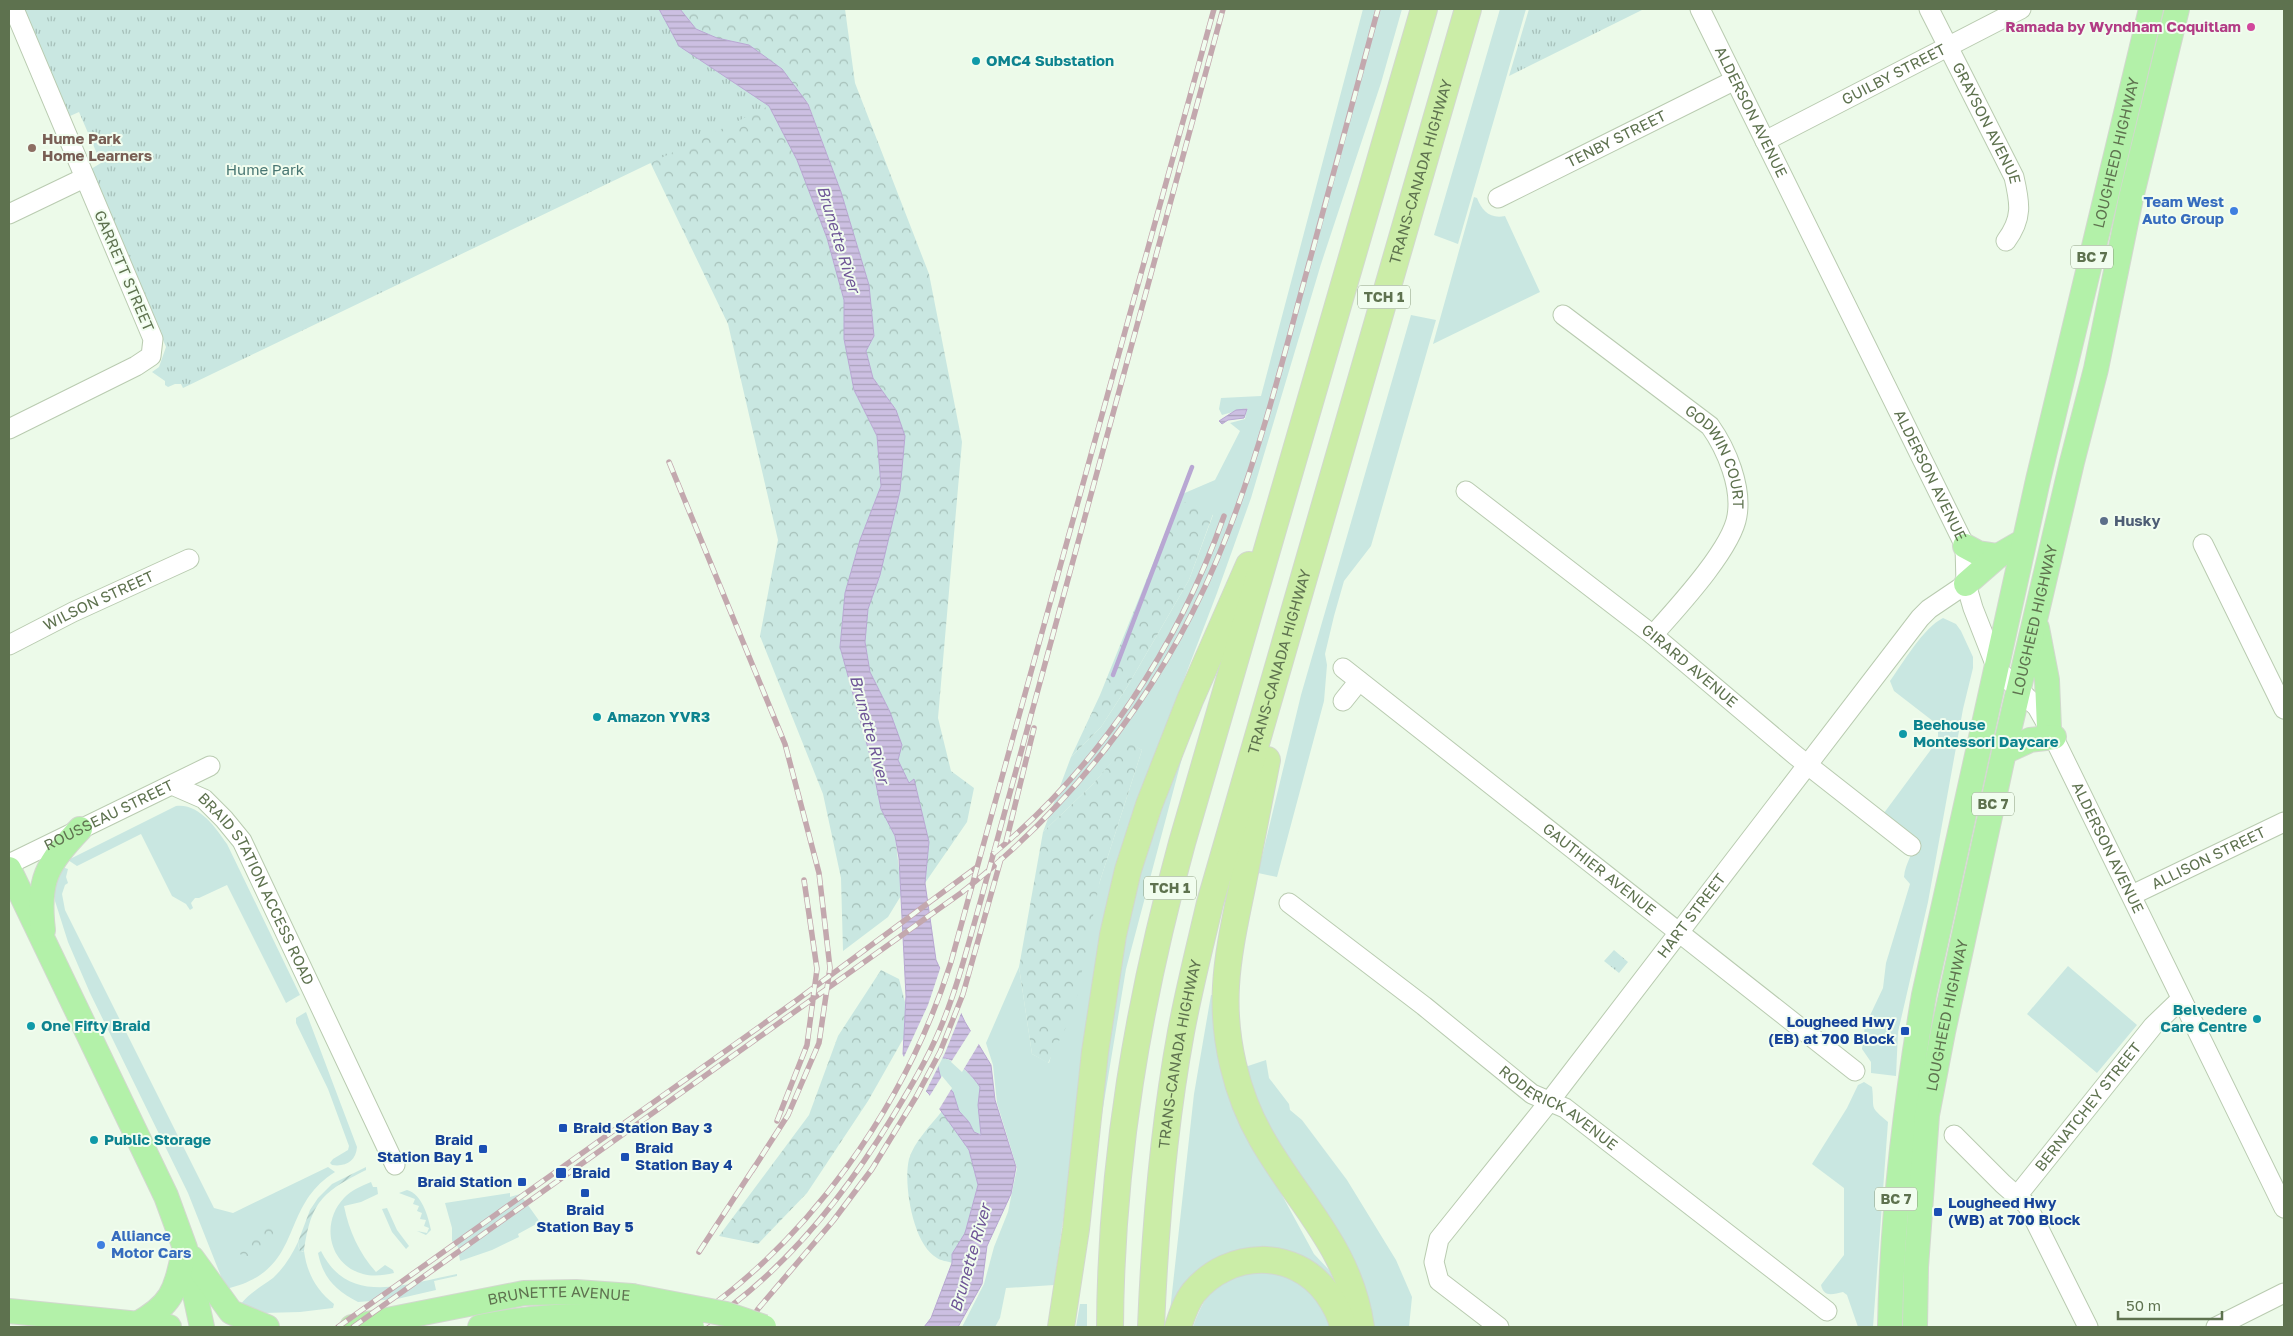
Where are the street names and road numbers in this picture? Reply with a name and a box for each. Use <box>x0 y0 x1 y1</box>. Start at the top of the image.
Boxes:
street label: GUILBY STREET <box>1838 39 1948 108</box>
street label: ALDERSON AVENUE <box>1712 43 1792 180</box>
street label: GRAYSON AVENUE <box>1949 59 2025 185</box>
street label: LOUGHEED HIGHWAY <box>2089 75 2142 230</box>
street label: TRANS-CANADA HIGHWAY <box>1385 77 1455 266</box>
street label: TENBY STREET <box>1563 106 1669 171</box>
street label: GARRETT STREET <box>91 207 159 334</box>
road number: BC 7 <box>2071 246 2113 268</box>
road number: TCH 1 <box>1358 286 1410 308</box>
street label: GODWIN COURT <box>1682 400 1748 509</box>
street label: ALDERSON AVENUE <box>1891 406 1971 543</box>
street label: LOUGHEED HIGHWAY <box>2008 542 2060 697</box>
street label: WILSON STREET <box>40 566 156 634</box>
street label: TRANS-CANADA HIGHWAY <box>1243 567 1314 756</box>
street label: GIRARD AVENUE <box>1639 620 1742 711</box>
street label: ROUSSEAU STREET <box>41 775 176 854</box>
street label: ALDERSON AVENUE <box>2069 779 2148 916</box>
street label: BRAID STATION ACCESS ROAD <box>195 788 319 988</box>
road number: BC 7 <box>1972 792 2014 816</box>
street label: GAUTHIER AVENUE <box>1540 819 1660 919</box>
street label: ALLISON STREET <box>2148 822 2268 892</box>
street label: HART STREET <box>1653 870 1729 961</box>
road number: TCH 1 <box>1144 876 1196 900</box>
street label: LOUGHEED HIGHWAY <box>1922 937 1971 1093</box>
street label: TRANS-CANADA HIGHWAY <box>1154 957 1204 1149</box>
street label: BERNATCHEY STREET <box>2031 1038 2144 1174</box>
street label: RODERICK AVENUE <box>1496 1061 1622 1153</box>
road number: BC 7 <box>1875 1188 1917 1210</box>
street label: BRUNETTE AVENUE <box>486 1282 631 1308</box>

